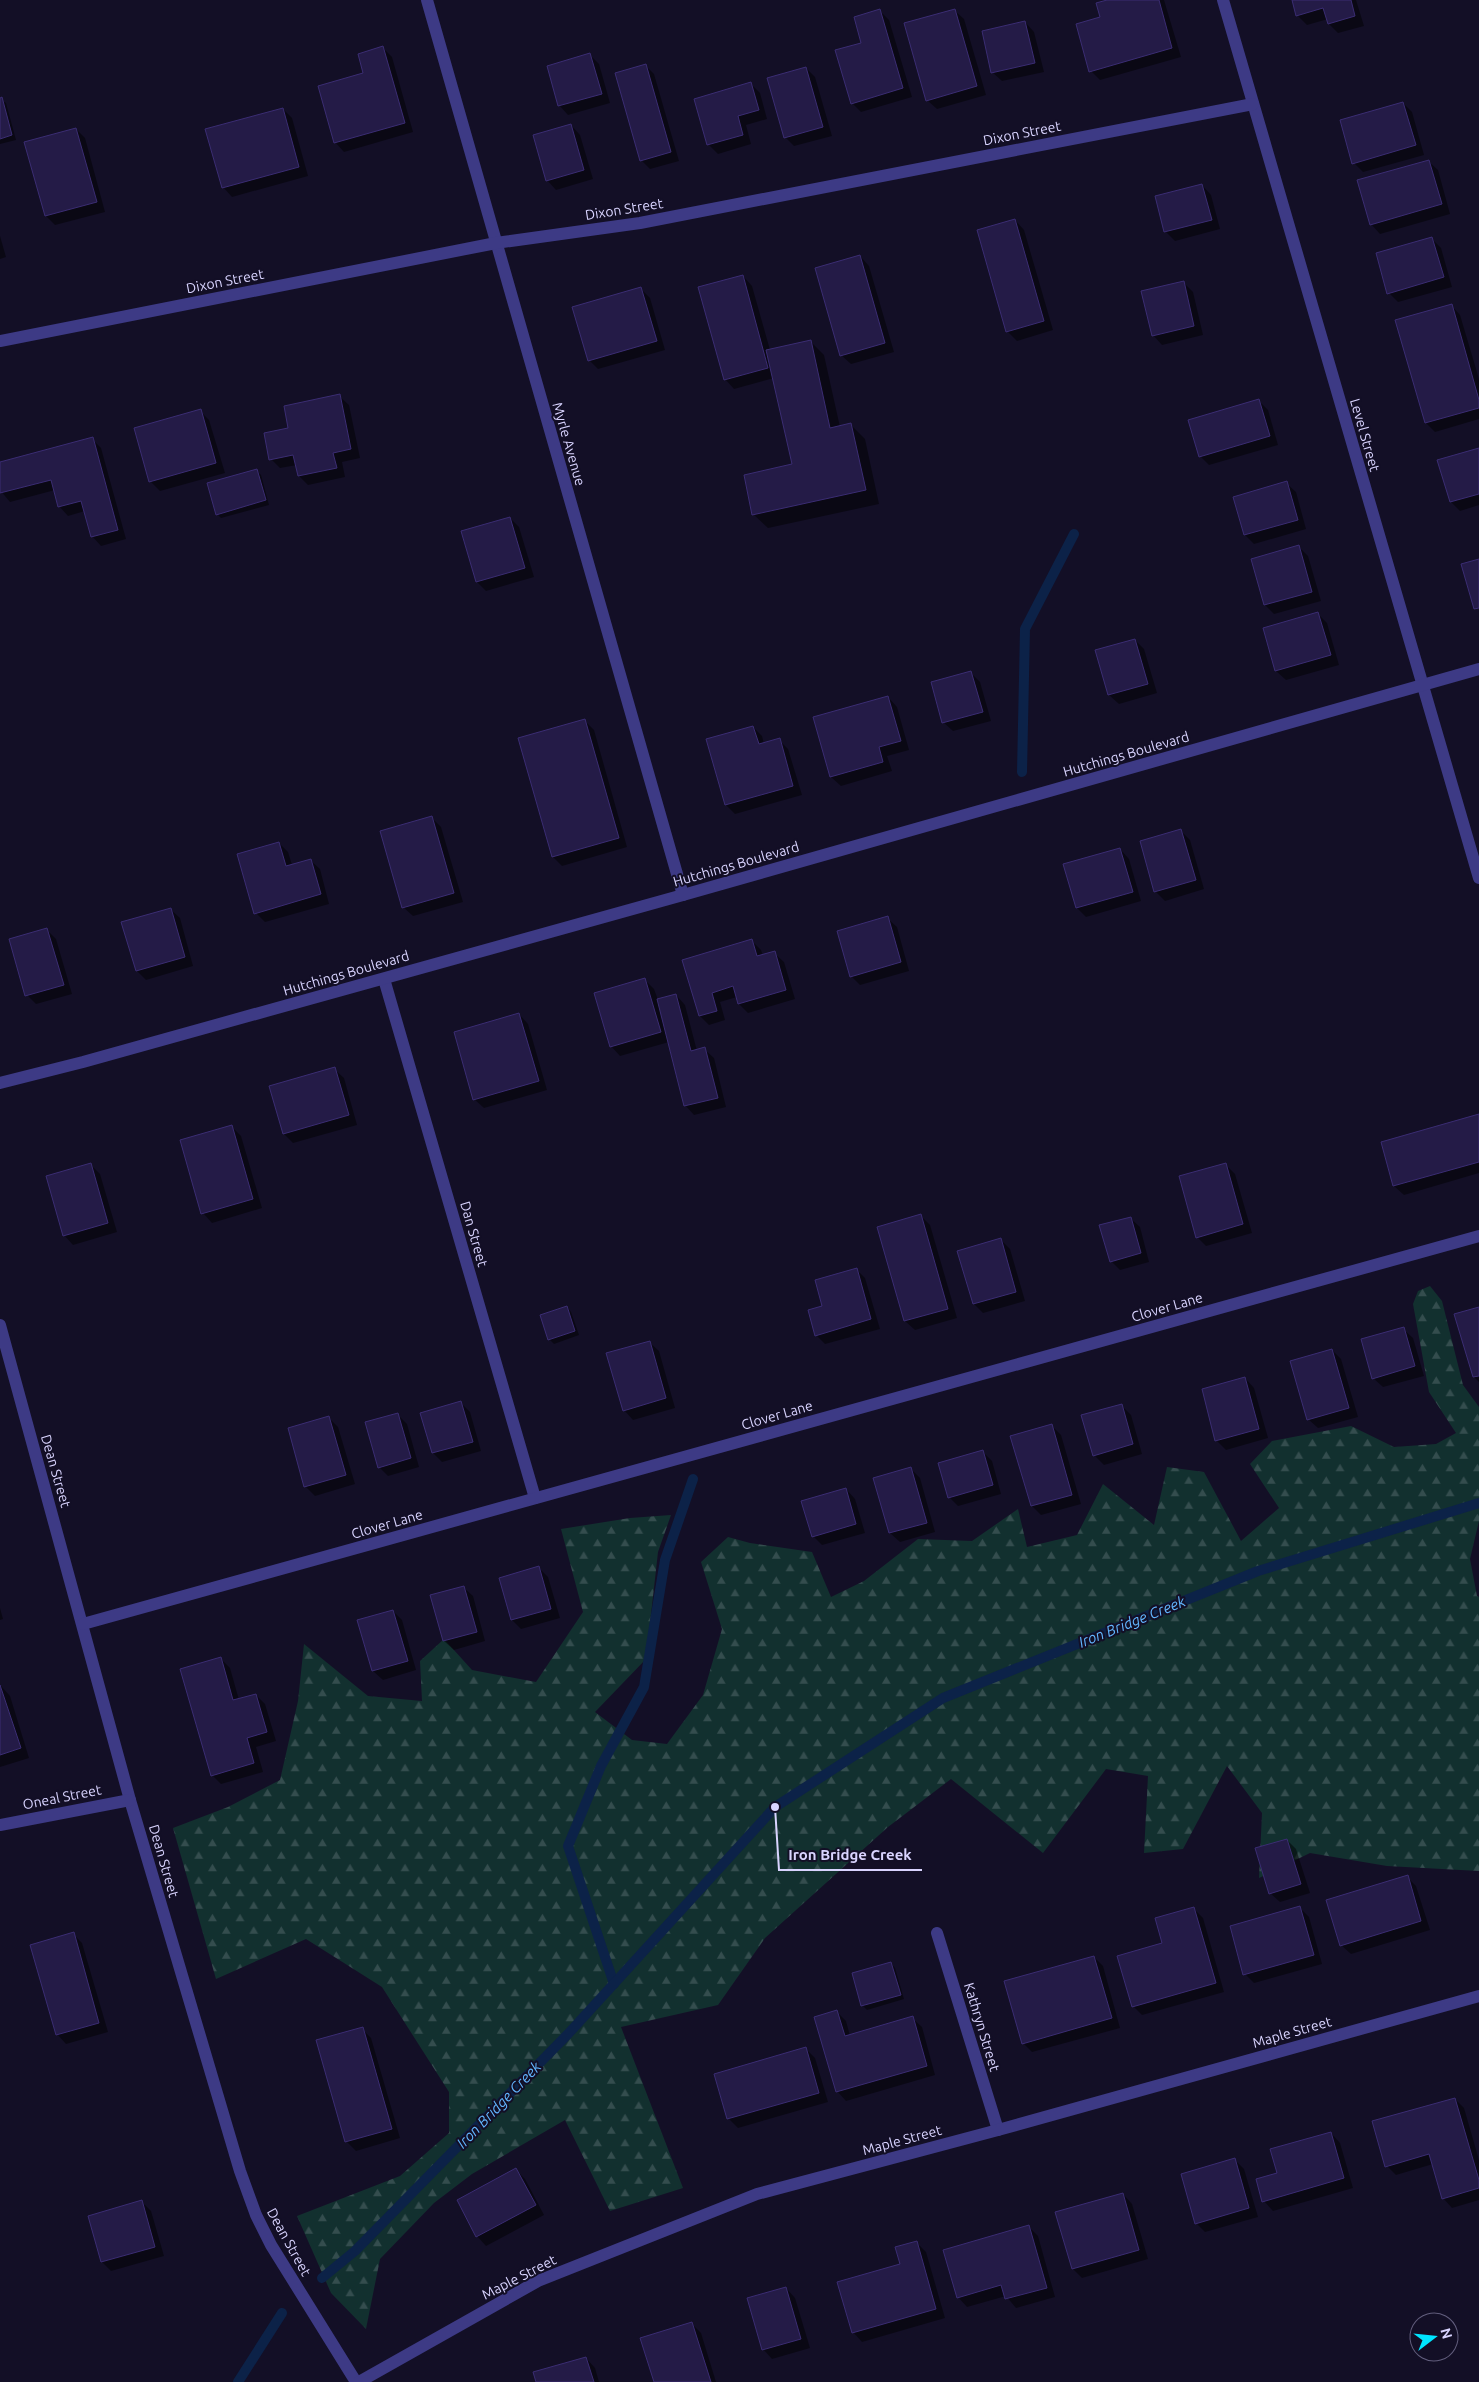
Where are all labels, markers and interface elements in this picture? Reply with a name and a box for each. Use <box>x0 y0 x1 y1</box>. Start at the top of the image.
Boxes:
street label: Dixon Street <box>982 118 1063 148</box>
street label: Dixon Street <box>584 195 665 223</box>
street label: Dixon Street <box>185 266 266 296</box>
street label: Level Street <box>1347 397 1383 474</box>
street label: Myrle Avenue <box>549 400 589 488</box>
street label: Hutchings Boulevard <box>1061 728 1191 780</box>
street label: Hutchings Boulevard <box>671 838 801 890</box>
street label: Hutchings Boulevard <box>281 947 411 999</box>
street label: Dan Street <box>457 1199 491 1269</box>
street label: Clover Lane <box>1129 1289 1205 1325</box>
street label: Clover Lane <box>739 1397 815 1433</box>
street label: Dean Street <box>38 1433 74 1510</box>
street label: Clover Lane <box>349 1506 425 1542</box>
water label: Iron Bridge Creek <box>1076 1592 1188 1651</box>
street label: Oneal Street <box>21 1781 103 1812</box>
street label: Dean Street <box>146 1823 182 1900</box>
callout: Iron Bridge Creek <box>779 1840 922 1870</box>
text: Iron Bridge Creek <box>788 1846 912 1863</box>
street label: Kathryn Street <box>961 1981 1003 2074</box>
street label: Maple Street <box>1251 2013 1334 2051</box>
water label: Iron Bridge Creek <box>453 2058 544 2151</box>
street label: Maple Street <box>861 2122 944 2158</box>
street label: Dean Street <box>264 2205 314 2279</box>
street label: Maple Street <box>479 2251 559 2303</box>
north arrow <box>1409 2312 1459 2362</box>
text: N <box>1437 2326 1456 2341</box>

